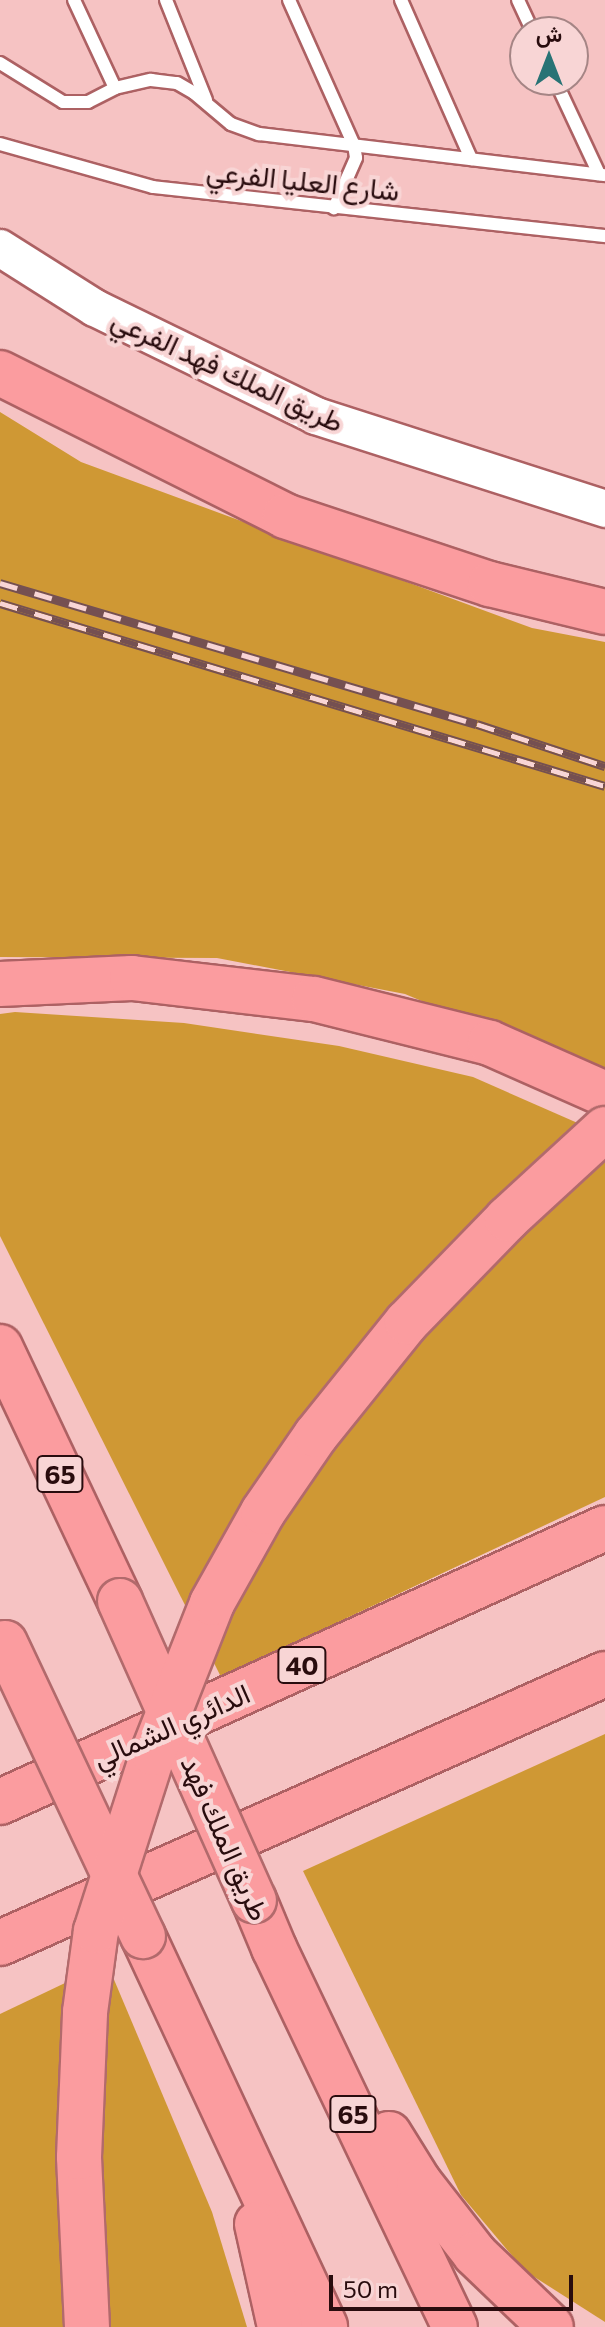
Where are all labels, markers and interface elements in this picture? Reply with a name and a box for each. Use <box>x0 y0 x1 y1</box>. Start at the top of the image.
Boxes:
north arrow <box>509 16 589 96</box>
text: ش <box>536 20 562 47</box>
street label: شارع العليا الفرعي <box>205 153 401 207</box>
street label: طريق الملك فهد الفرعي <box>107 302 349 438</box>
road number: 65 <box>36 1452 84 1496</box>
road number: 40 <box>276 1643 328 1687</box>
street label: الدائري الشمالي <box>87 1675 255 1775</box>
street label: طريق الملك فهد <box>175 1750 277 1926</box>
road number: 65 <box>329 2092 377 2136</box>
scale bar <box>333 2259 577 2309</box>
text: 50 m <box>343 2274 398 2303</box>

